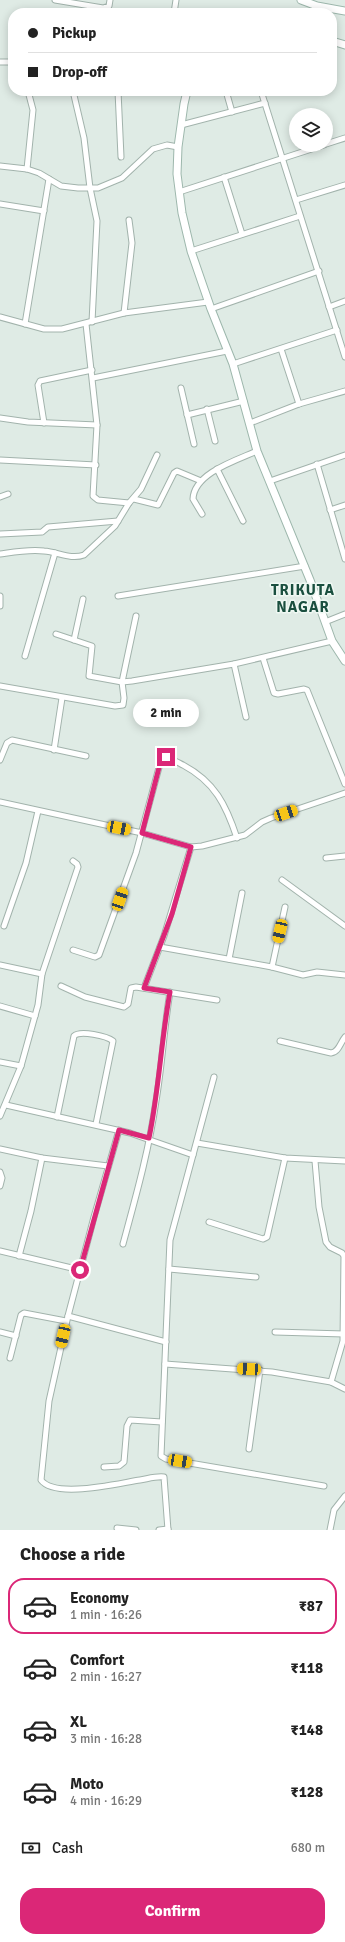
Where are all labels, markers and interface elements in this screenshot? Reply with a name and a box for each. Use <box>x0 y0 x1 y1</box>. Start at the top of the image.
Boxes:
text: Pickup <box>52 24 96 42</box>
text: Drop-off <box>52 63 107 81</box>
map controls <box>289 108 333 152</box>
button: layers <box>289 108 333 152</box>
district label: TRIKUTA NAGAR <box>271 581 335 616</box>
callout: 2 min <box>133 699 199 727</box>
text: 2 min <box>150 705 182 721</box>
route end <box>157 748 175 766</box>
car <box>273 803 299 823</box>
car <box>106 820 132 836</box>
car <box>110 886 130 912</box>
car <box>271 918 289 944</box>
route start <box>71 1261 89 1279</box>
car <box>54 1323 72 1349</box>
car <box>237 1362 261 1376</box>
car <box>167 1453 193 1469</box>
text: Choose a ride <box>20 1543 125 1565</box>
icon: car <box>22 1588 58 1624</box>
text: Economy <box>70 1589 129 1607</box>
text: ₹87 <box>299 1597 323 1615</box>
text: 1 min · 16:26 <box>70 1607 142 1623</box>
icon: car <box>22 1650 58 1686</box>
text: Comfort <box>70 1651 124 1669</box>
text: ₹118 <box>291 1659 323 1677</box>
text: 2 min · 16:27 <box>70 1669 142 1685</box>
icon: car <box>22 1712 58 1748</box>
text: XL <box>70 1713 87 1731</box>
text: ₹148 <box>291 1721 323 1739</box>
text: 3 min · 16:28 <box>70 1731 142 1747</box>
icon: car <box>22 1774 58 1810</box>
text: Moto <box>70 1775 104 1793</box>
text: ₹128 <box>291 1783 323 1801</box>
text: 4 min · 16:29 <box>70 1793 142 1809</box>
icon: cash <box>20 1837 42 1859</box>
text: Cash <box>52 1839 83 1857</box>
text: 680 m <box>291 1840 325 1856</box>
button: Confirm <box>20 1888 325 1934</box>

